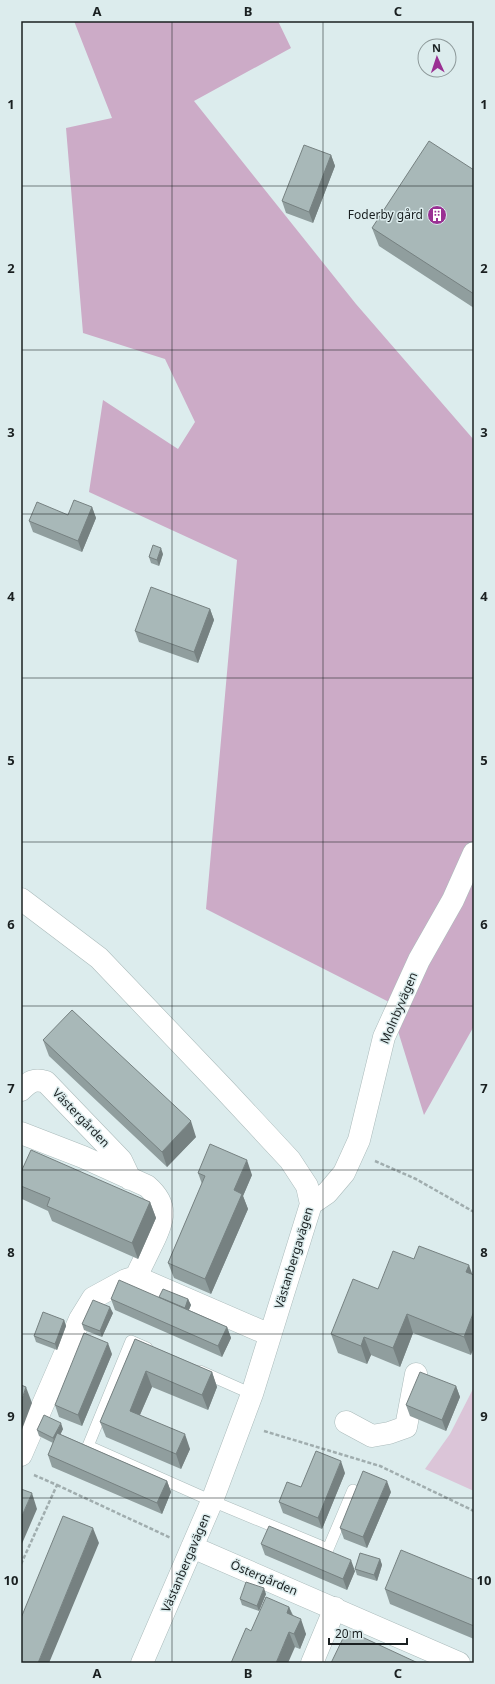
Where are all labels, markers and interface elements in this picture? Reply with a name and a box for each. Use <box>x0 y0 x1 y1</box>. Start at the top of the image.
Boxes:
text: A <box>93 2 102 20</box>
text: B <box>244 2 252 20</box>
text: C <box>394 2 402 20</box>
north arrow <box>417 38 457 78</box>
text: N <box>432 40 441 55</box>
text: 1 <box>7 95 15 113</box>
text: 1 <box>480 95 488 113</box>
building icon: Foderby gård <box>426 204 448 226</box>
place label: Foderby gård <box>348 206 423 223</box>
text: 2 <box>7 259 15 277</box>
text: 2 <box>480 259 488 277</box>
text: 3 <box>7 423 15 441</box>
text: 3 <box>480 423 488 441</box>
text: 4 <box>7 587 15 605</box>
text: 4 <box>480 587 488 605</box>
text: 5 <box>7 751 15 769</box>
text: 5 <box>480 751 488 769</box>
text: 6 <box>7 915 15 933</box>
text: 6 <box>480 915 488 933</box>
street label: Molnbyvägen <box>376 969 421 1046</box>
text: 7 <box>7 1079 15 1097</box>
text: 7 <box>480 1079 488 1097</box>
street label: Västergården <box>49 1084 114 1151</box>
street label: Västanbergavägen <box>270 1205 317 1311</box>
text: 8 <box>7 1243 15 1261</box>
text: 8 <box>480 1243 488 1261</box>
text: 9 <box>7 1407 15 1425</box>
text: 9 <box>480 1407 488 1425</box>
street label: Västanbergavägen <box>157 1511 214 1615</box>
street label: Östergården <box>228 1556 300 1599</box>
text: 10 <box>4 1571 18 1589</box>
text: 10 <box>477 1571 491 1589</box>
scale bar <box>329 1620 407 1646</box>
text: 20 m <box>335 1625 363 1642</box>
text: A <box>93 1664 102 1682</box>
text: B <box>244 1664 252 1682</box>
text: C <box>394 1664 402 1682</box>

